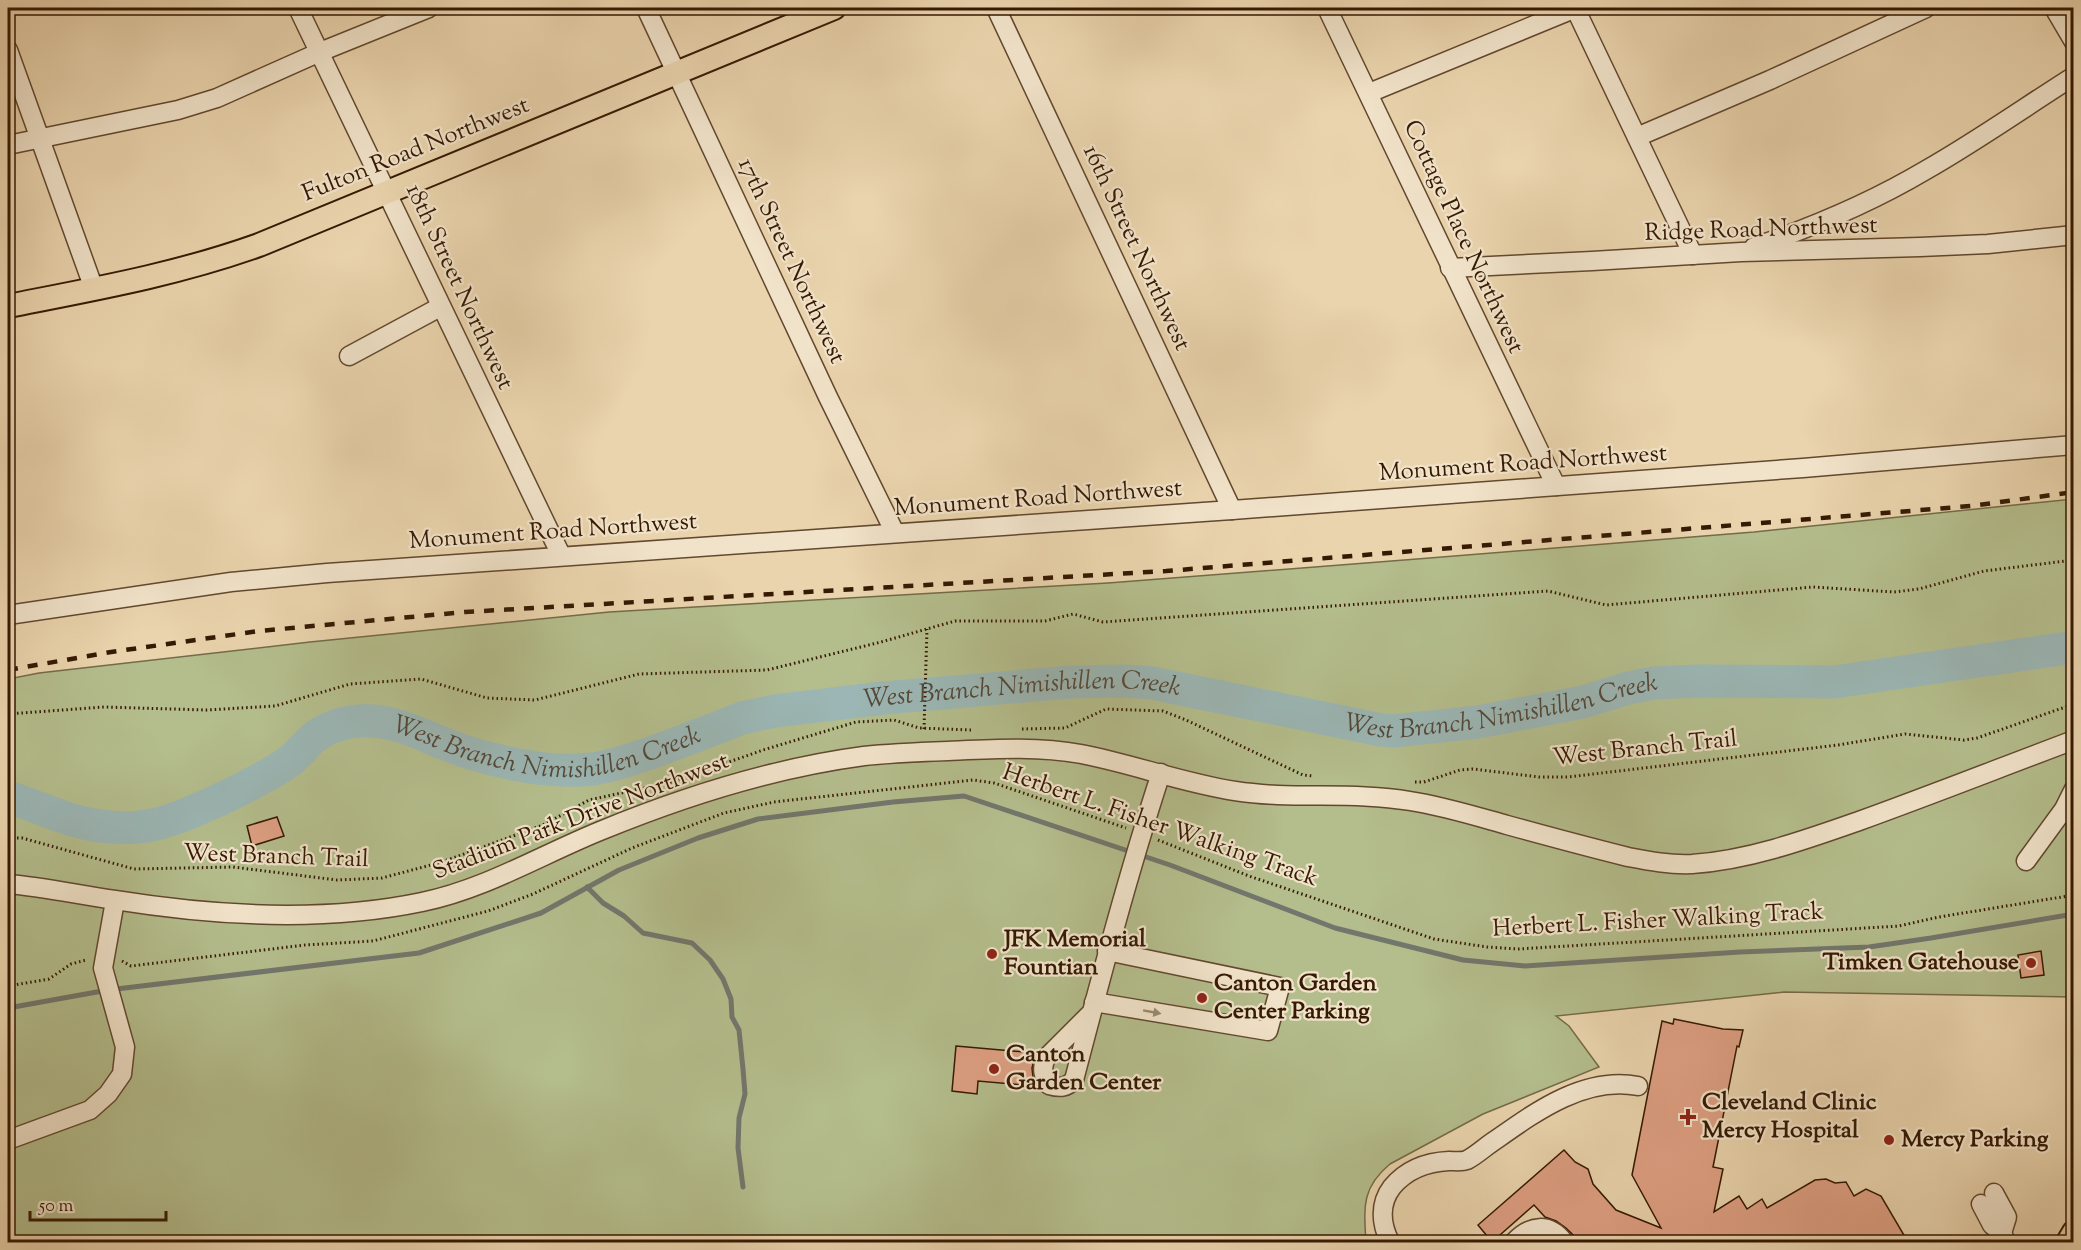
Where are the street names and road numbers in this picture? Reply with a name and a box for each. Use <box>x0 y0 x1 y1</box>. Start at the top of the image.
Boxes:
street label: Fulton Road Northwest <box>297 89 535 211</box>
street label: Cottage Place Northwest <box>1394 115 1532 359</box>
street label: 16th Street Northwest <box>1073 140 1199 356</box>
street label: 17th Street Northwest <box>728 152 854 370</box>
street label: 18th Street Northwest <box>396 178 522 396</box>
street label: Ridge Road Northwest <box>1644 209 1878 251</box>
street label: Monument Road Northwest <box>1378 437 1668 491</box>
street label: Monument Road Northwest <box>893 472 1183 526</box>
street label: Monument Road Northwest <box>408 505 698 559</box>
street label: West Branch Trail <box>1551 722 1739 776</box>
street label: Stadium Park Drive Northwest <box>428 745 734 889</box>
street label: Herbert L. Fisher Walking Track <box>998 756 1322 896</box>
street label: West Branch Trail <box>183 837 370 877</box>
street label: Herbert L. Fisher Walking Track <box>1491 895 1825 947</box>

